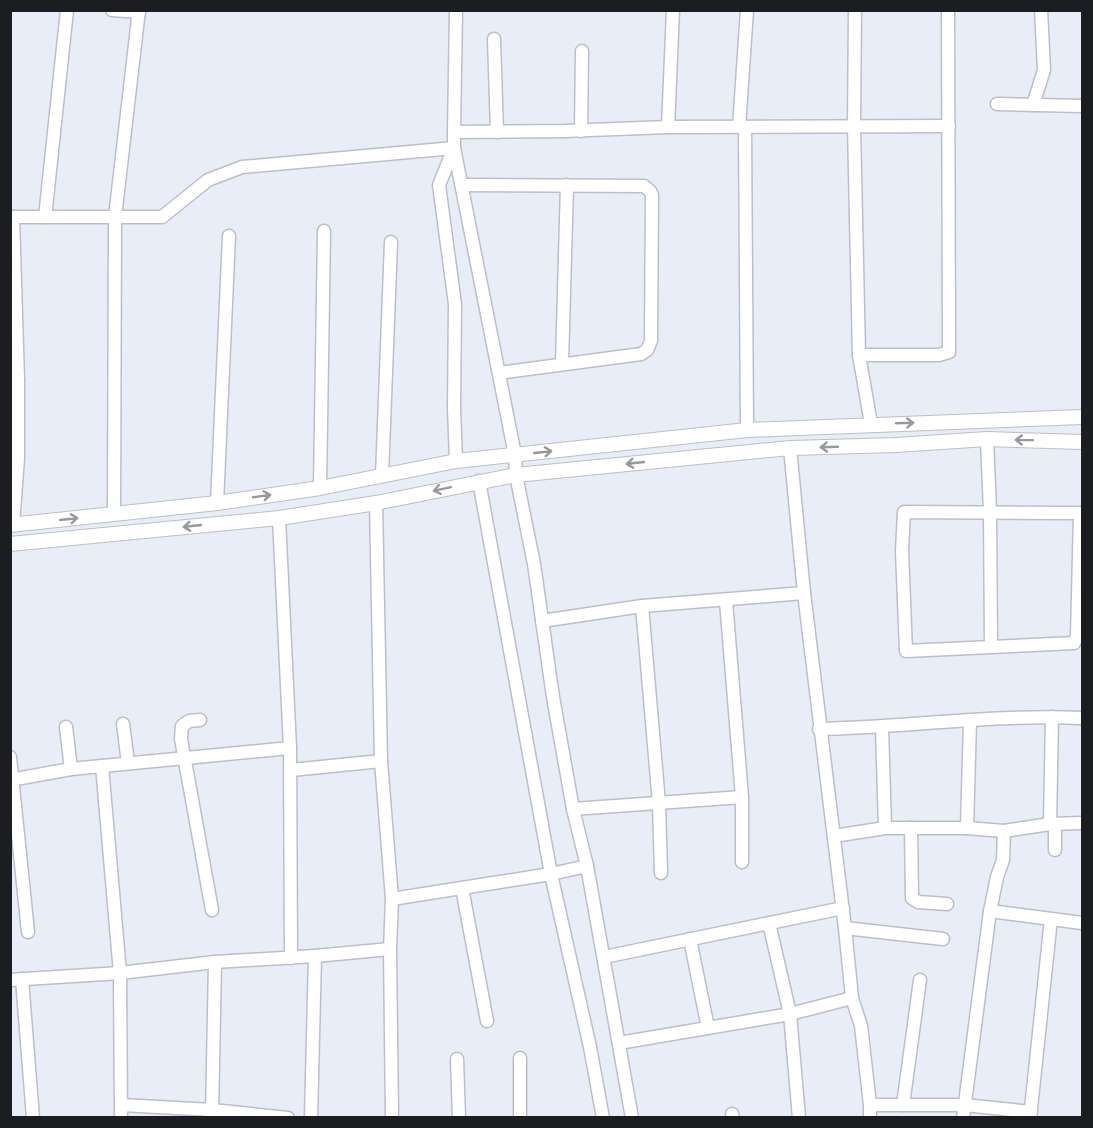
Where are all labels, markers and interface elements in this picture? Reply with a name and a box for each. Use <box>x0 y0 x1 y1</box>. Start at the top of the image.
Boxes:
one-way arrow <box>895 417 915 428</box>
one-way arrow <box>1015 435 1035 446</box>
one-way arrow <box>820 441 840 453</box>
one-way arrow <box>533 446 553 457</box>
one-way arrow <box>626 458 645 469</box>
one-way arrow <box>433 484 452 496</box>
one-way arrow <box>252 491 272 502</box>
one-way arrow <box>58 513 78 524</box>
one-way arrow <box>183 521 203 532</box>

